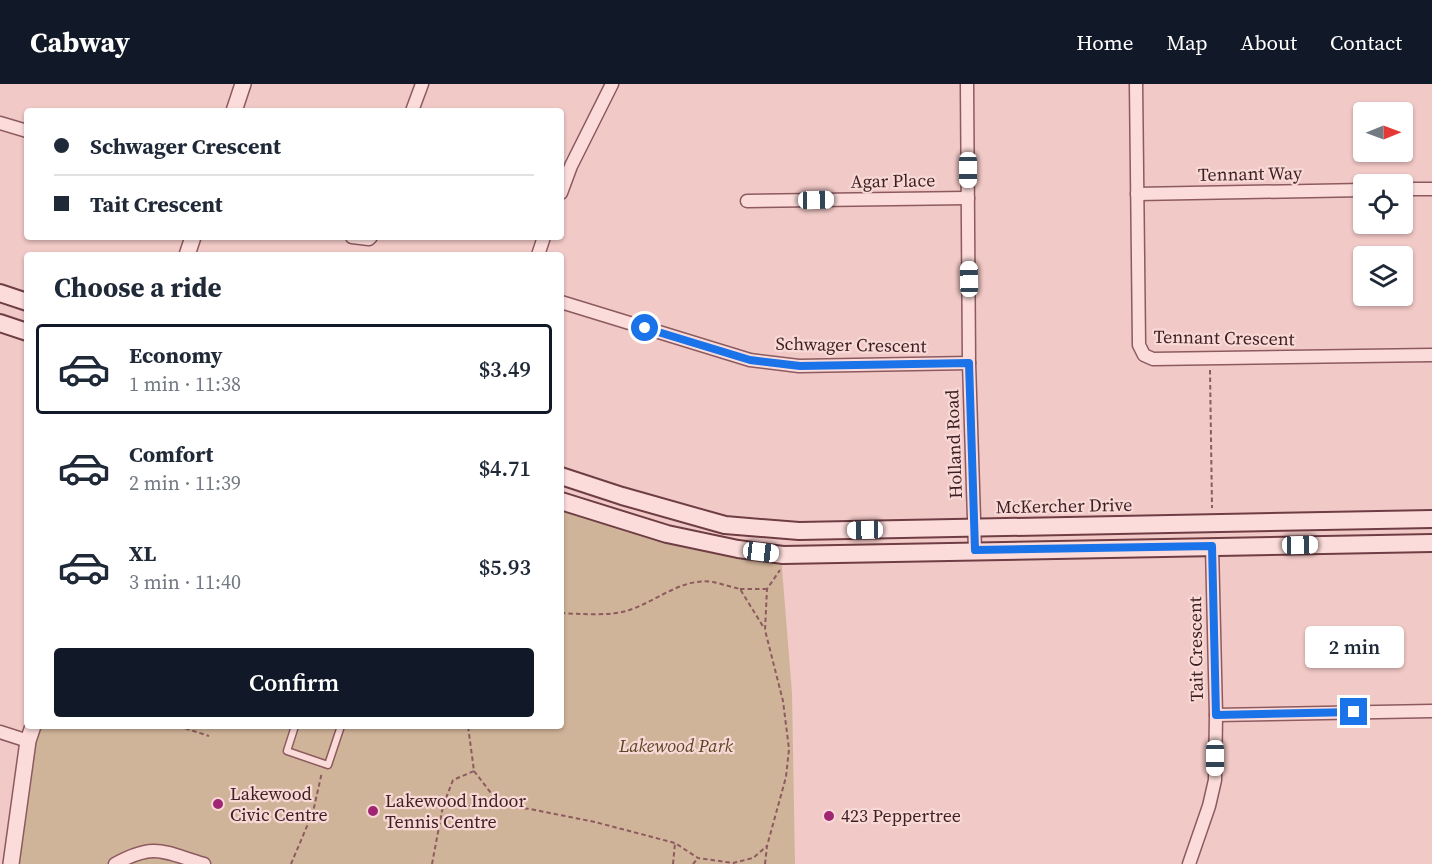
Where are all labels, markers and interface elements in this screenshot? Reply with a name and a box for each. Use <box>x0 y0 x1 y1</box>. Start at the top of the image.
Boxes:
text: Cabway <box>30 23 130 61</box>
text: Home <box>1076 28 1134 57</box>
text: Map <box>1167 28 1208 57</box>
text: About <box>1241 28 1297 57</box>
text: Contact <box>1330 28 1402 57</box>
north arrow <box>1353 102 1413 162</box>
map controls <box>1353 102 1413 306</box>
text: Schwager Crescent <box>90 131 281 161</box>
car <box>959 152 977 188</box>
street label: Tennant Way <box>1198 160 1303 187</box>
street label: Agar Place <box>850 167 936 194</box>
button: locate <box>1353 174 1413 234</box>
text: Tait Crescent <box>90 189 223 219</box>
car <box>798 191 834 209</box>
button: layers <box>1353 246 1413 306</box>
car <box>960 261 978 297</box>
text: Choose a ride <box>54 269 222 306</box>
route start <box>631 314 658 341</box>
street label: Tennant Crescent <box>1153 324 1295 351</box>
street label: Schwager Crescent <box>775 331 927 358</box>
text: Economy <box>129 340 223 370</box>
icon: car <box>57 342 111 396</box>
text: $3.49 <box>479 354 531 384</box>
text: 1 min · 11:38 <box>129 370 241 398</box>
street label: Holland Road <box>939 389 968 499</box>
text: Comfort <box>129 439 213 469</box>
icon: car <box>57 441 111 495</box>
text: $4.71 <box>479 453 531 483</box>
text: 2 min · 11:39 <box>129 469 241 497</box>
street label: McKercher Drive <box>996 492 1132 519</box>
car <box>847 521 883 539</box>
car <box>1282 536 1318 554</box>
text: XL <box>129 538 156 568</box>
icon: car <box>57 540 111 594</box>
car <box>742 541 780 563</box>
text: $5.93 <box>479 552 531 582</box>
text: 3 min · 11:40 <box>129 568 241 596</box>
street label: Tait Crescent <box>1182 596 1209 702</box>
callout: 2 min <box>1304 625 1404 667</box>
text: 2 min <box>1329 633 1380 661</box>
button: Confirm <box>54 648 534 717</box>
route end <box>1340 698 1367 725</box>
park label: Lakewood Park <box>618 733 734 758</box>
car <box>1206 740 1224 776</box>
place label: Lakewood Civic Centre <box>230 781 328 827</box>
place label: Lakewood Indoor Tennis Centre <box>385 788 526 834</box>
marker: Lakewood Civic Centre <box>211 797 225 811</box>
place label: 423 Peppertree <box>841 803 961 828</box>
marker: Lakewood Indoor Tennis Centre <box>366 804 380 818</box>
marker: 423 Peppertree <box>822 809 836 823</box>

